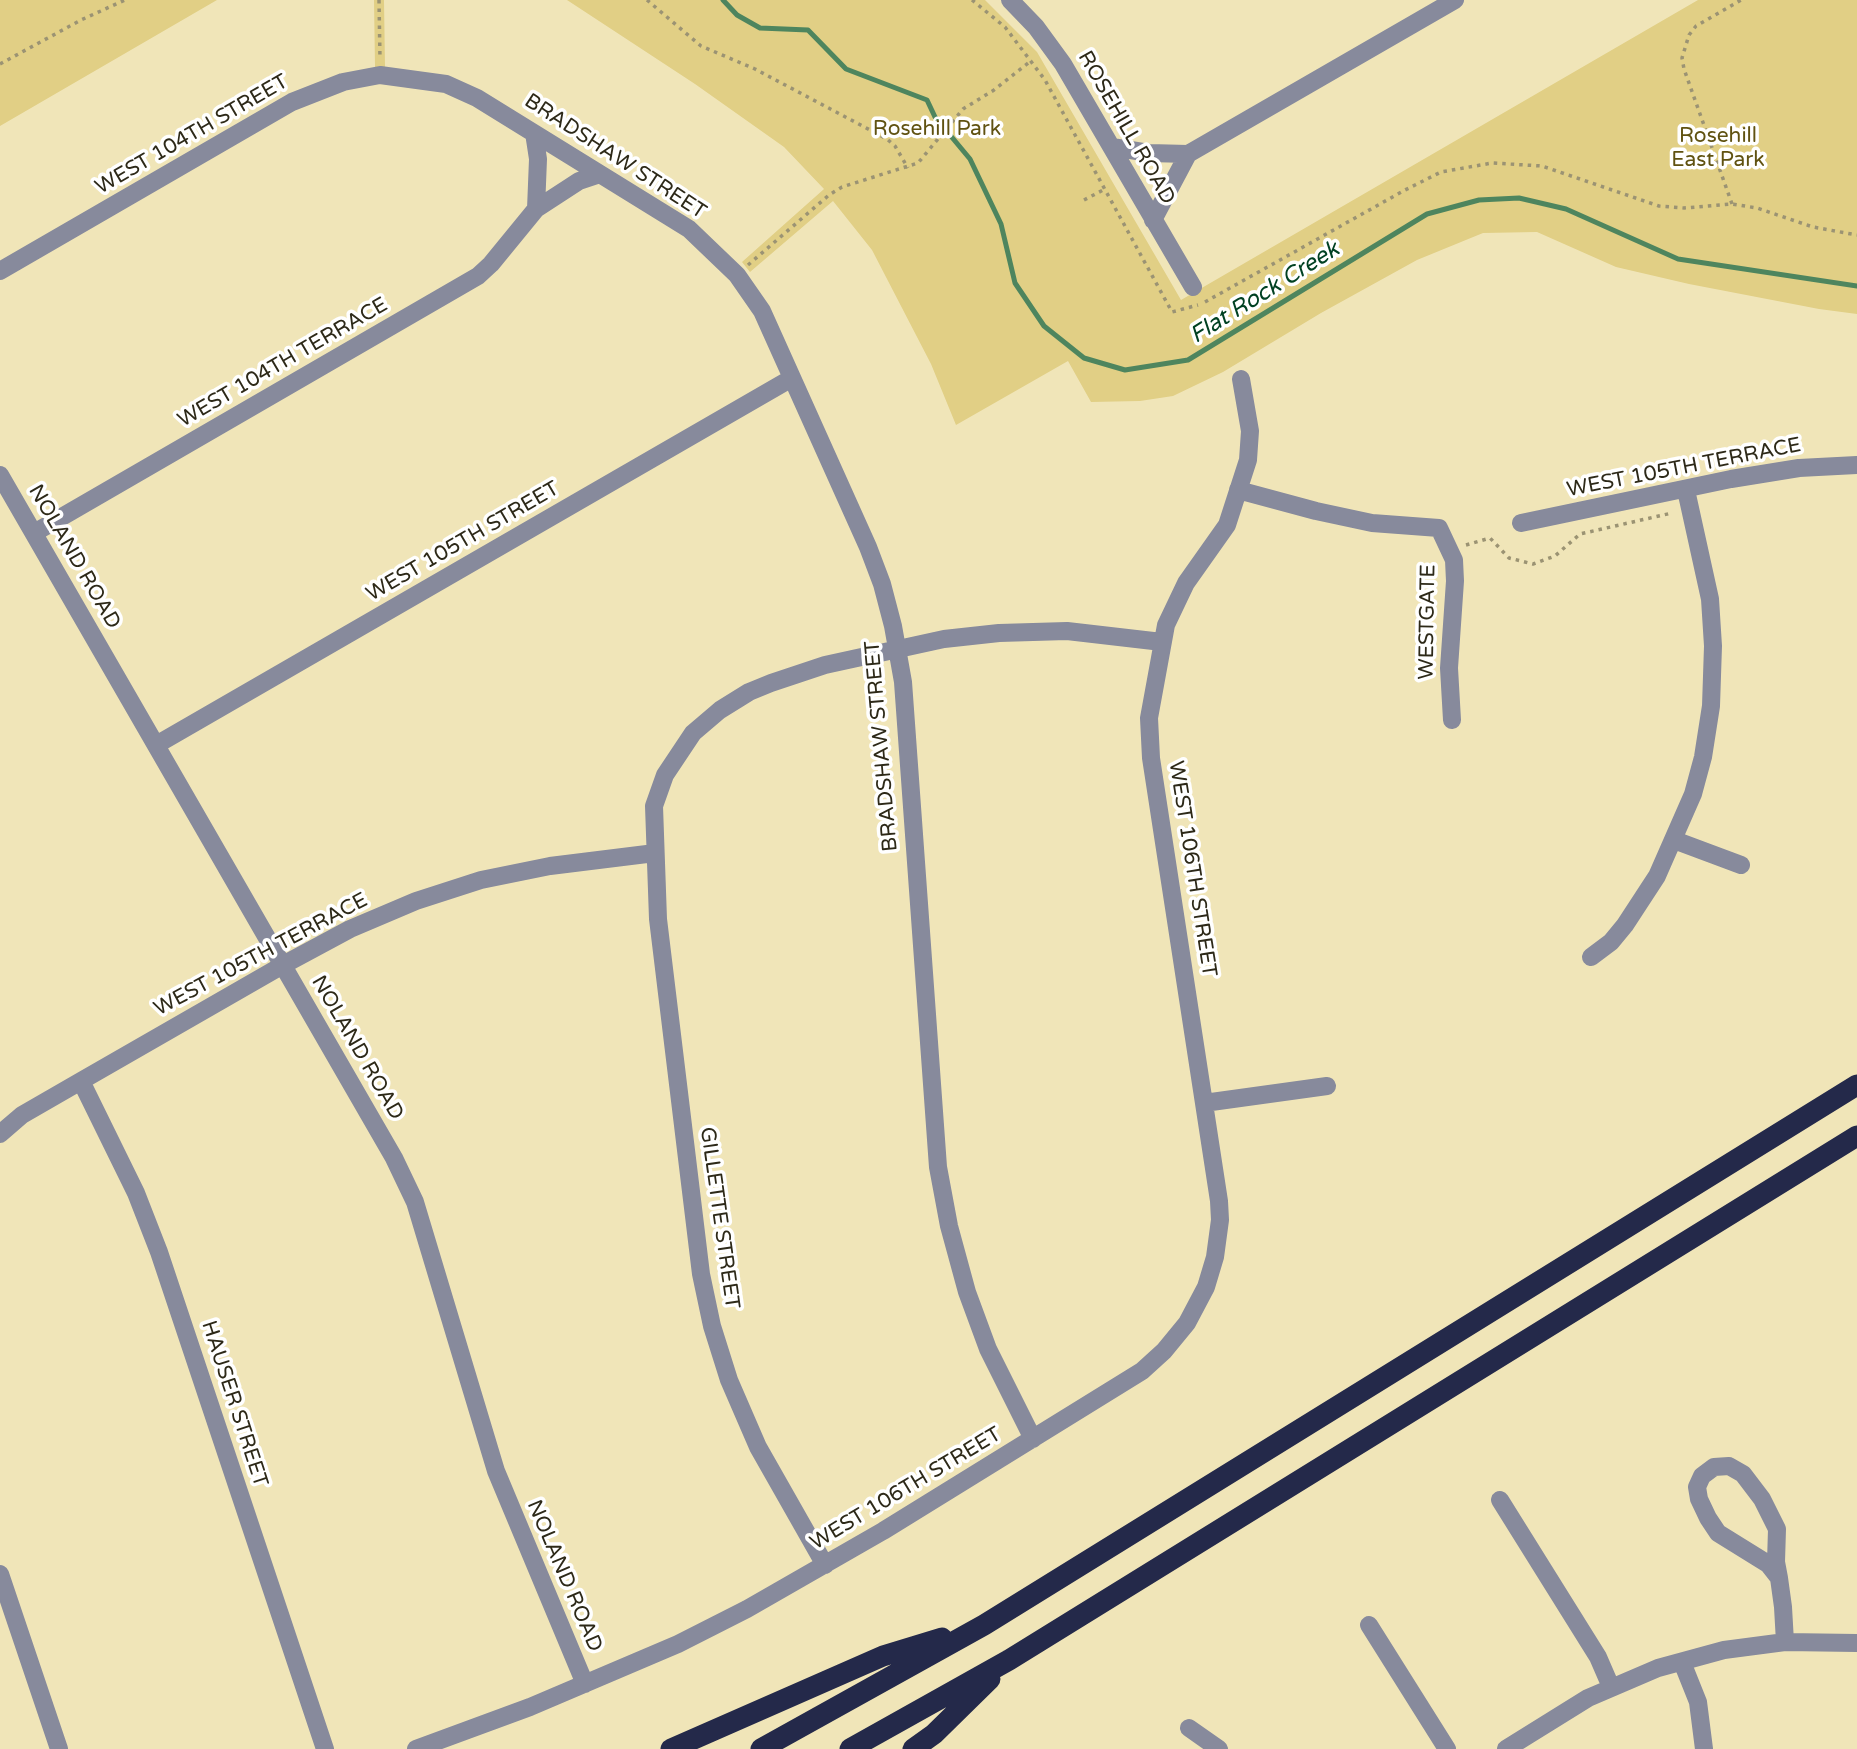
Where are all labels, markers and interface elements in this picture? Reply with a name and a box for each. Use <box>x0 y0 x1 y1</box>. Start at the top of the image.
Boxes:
street label: ROSEHILL ROAD <box>1072 47 1180 209</box>
street label: WEST 104TH STREET <box>91 70 293 200</box>
street label: BRADSHAW STREET <box>519 89 711 225</box>
park label: Rosehill Park <box>873 116 1001 142</box>
park label: Rosehill East Park <box>1671 123 1765 173</box>
water label: Flat Rock Creek <box>1185 236 1345 350</box>
street label: WEST 104TH TERRACE <box>174 293 392 433</box>
street label: WEST 105TH TERRACE <box>1565 433 1803 503</box>
street label: WEST 105TH STREET <box>362 477 564 607</box>
street label: NOLAND ROAD <box>22 480 126 634</box>
street label: WESTGATE <box>1414 564 1442 680</box>
street label: BRADSHAW STREET <box>860 640 904 852</box>
street label: WEST 106TH STREET <box>1162 759 1222 979</box>
street label: WEST 105TH TERRACE <box>150 888 372 1022</box>
street label: NOLAND ROAD <box>305 971 409 1125</box>
street label: GILLETTE STREET <box>694 1125 744 1311</box>
street label: HAUSER STREET <box>195 1318 273 1490</box>
street label: WEST 106TH STREET <box>806 1422 1006 1556</box>
street label: NOLAND ROAD <box>521 1496 607 1656</box>

